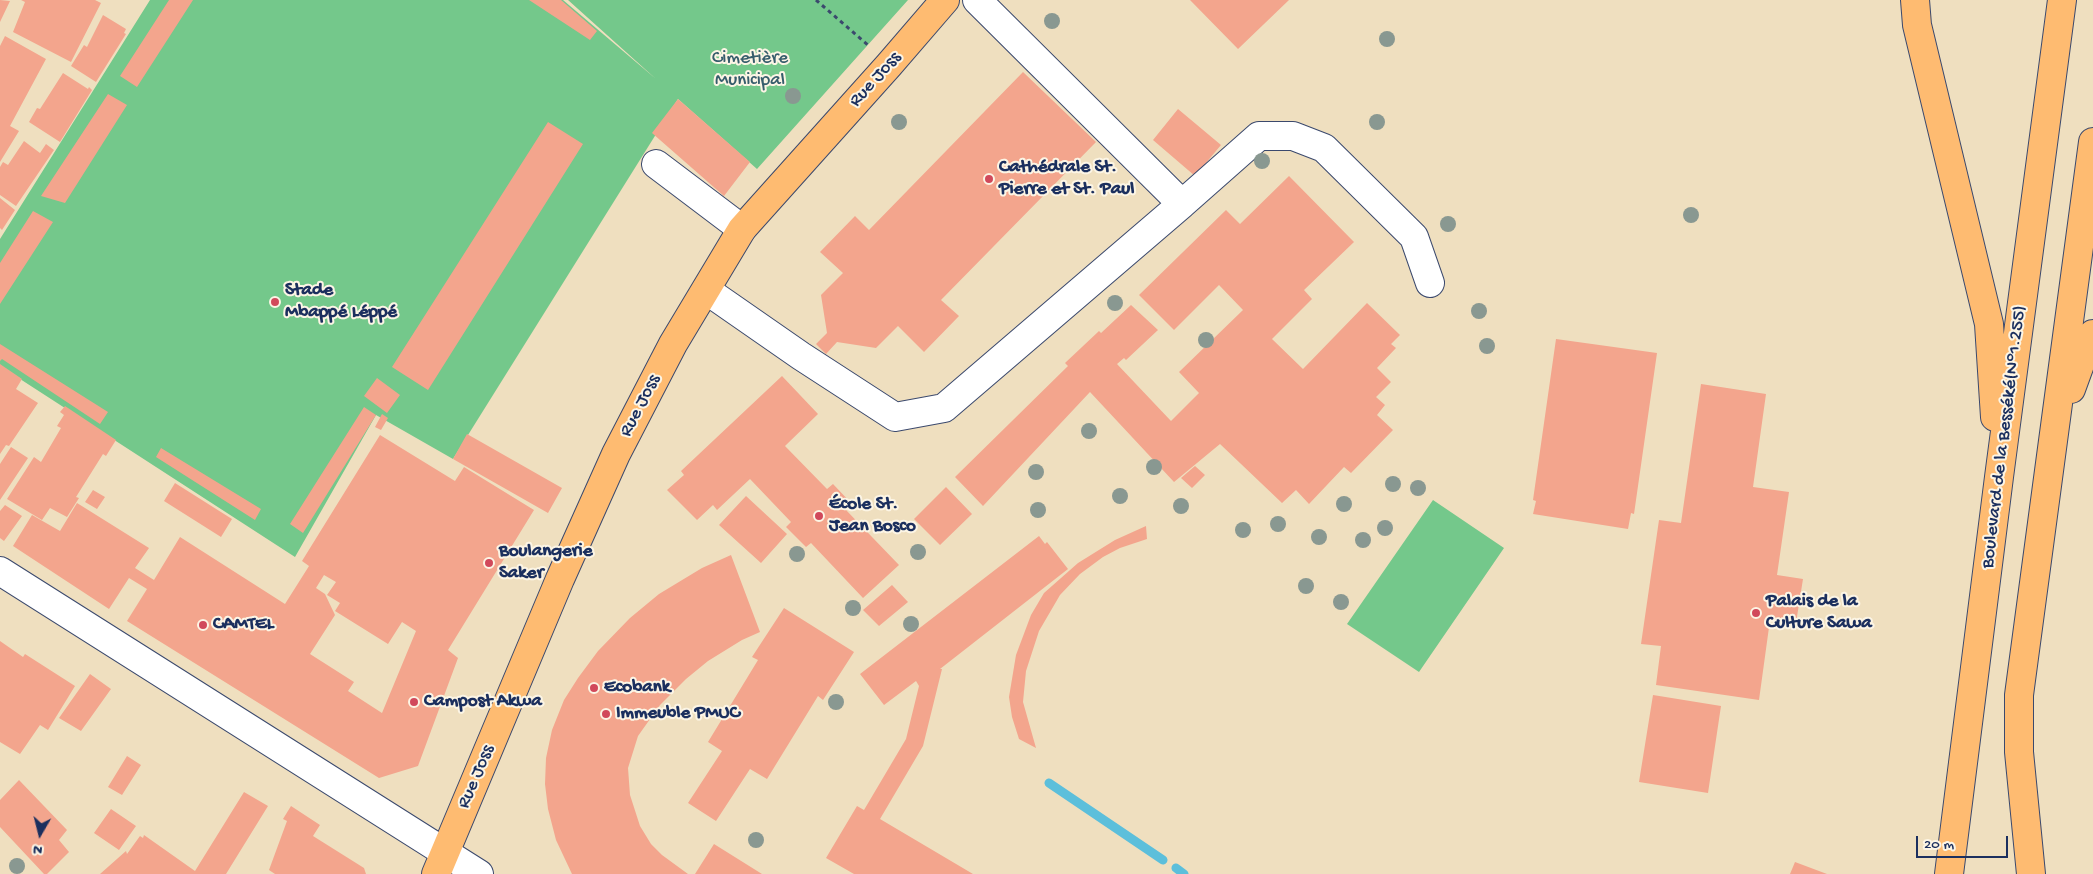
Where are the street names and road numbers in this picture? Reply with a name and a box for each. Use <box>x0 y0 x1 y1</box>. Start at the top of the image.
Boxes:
street label: Rue Joss <box>845 47 907 113</box>
street label: Boulevard de la Besséké(N°1.255) <box>1978 304 2032 570</box>
street label: Rue Joss <box>616 371 666 441</box>
street label: Rue Joss <box>453 742 501 812</box>

